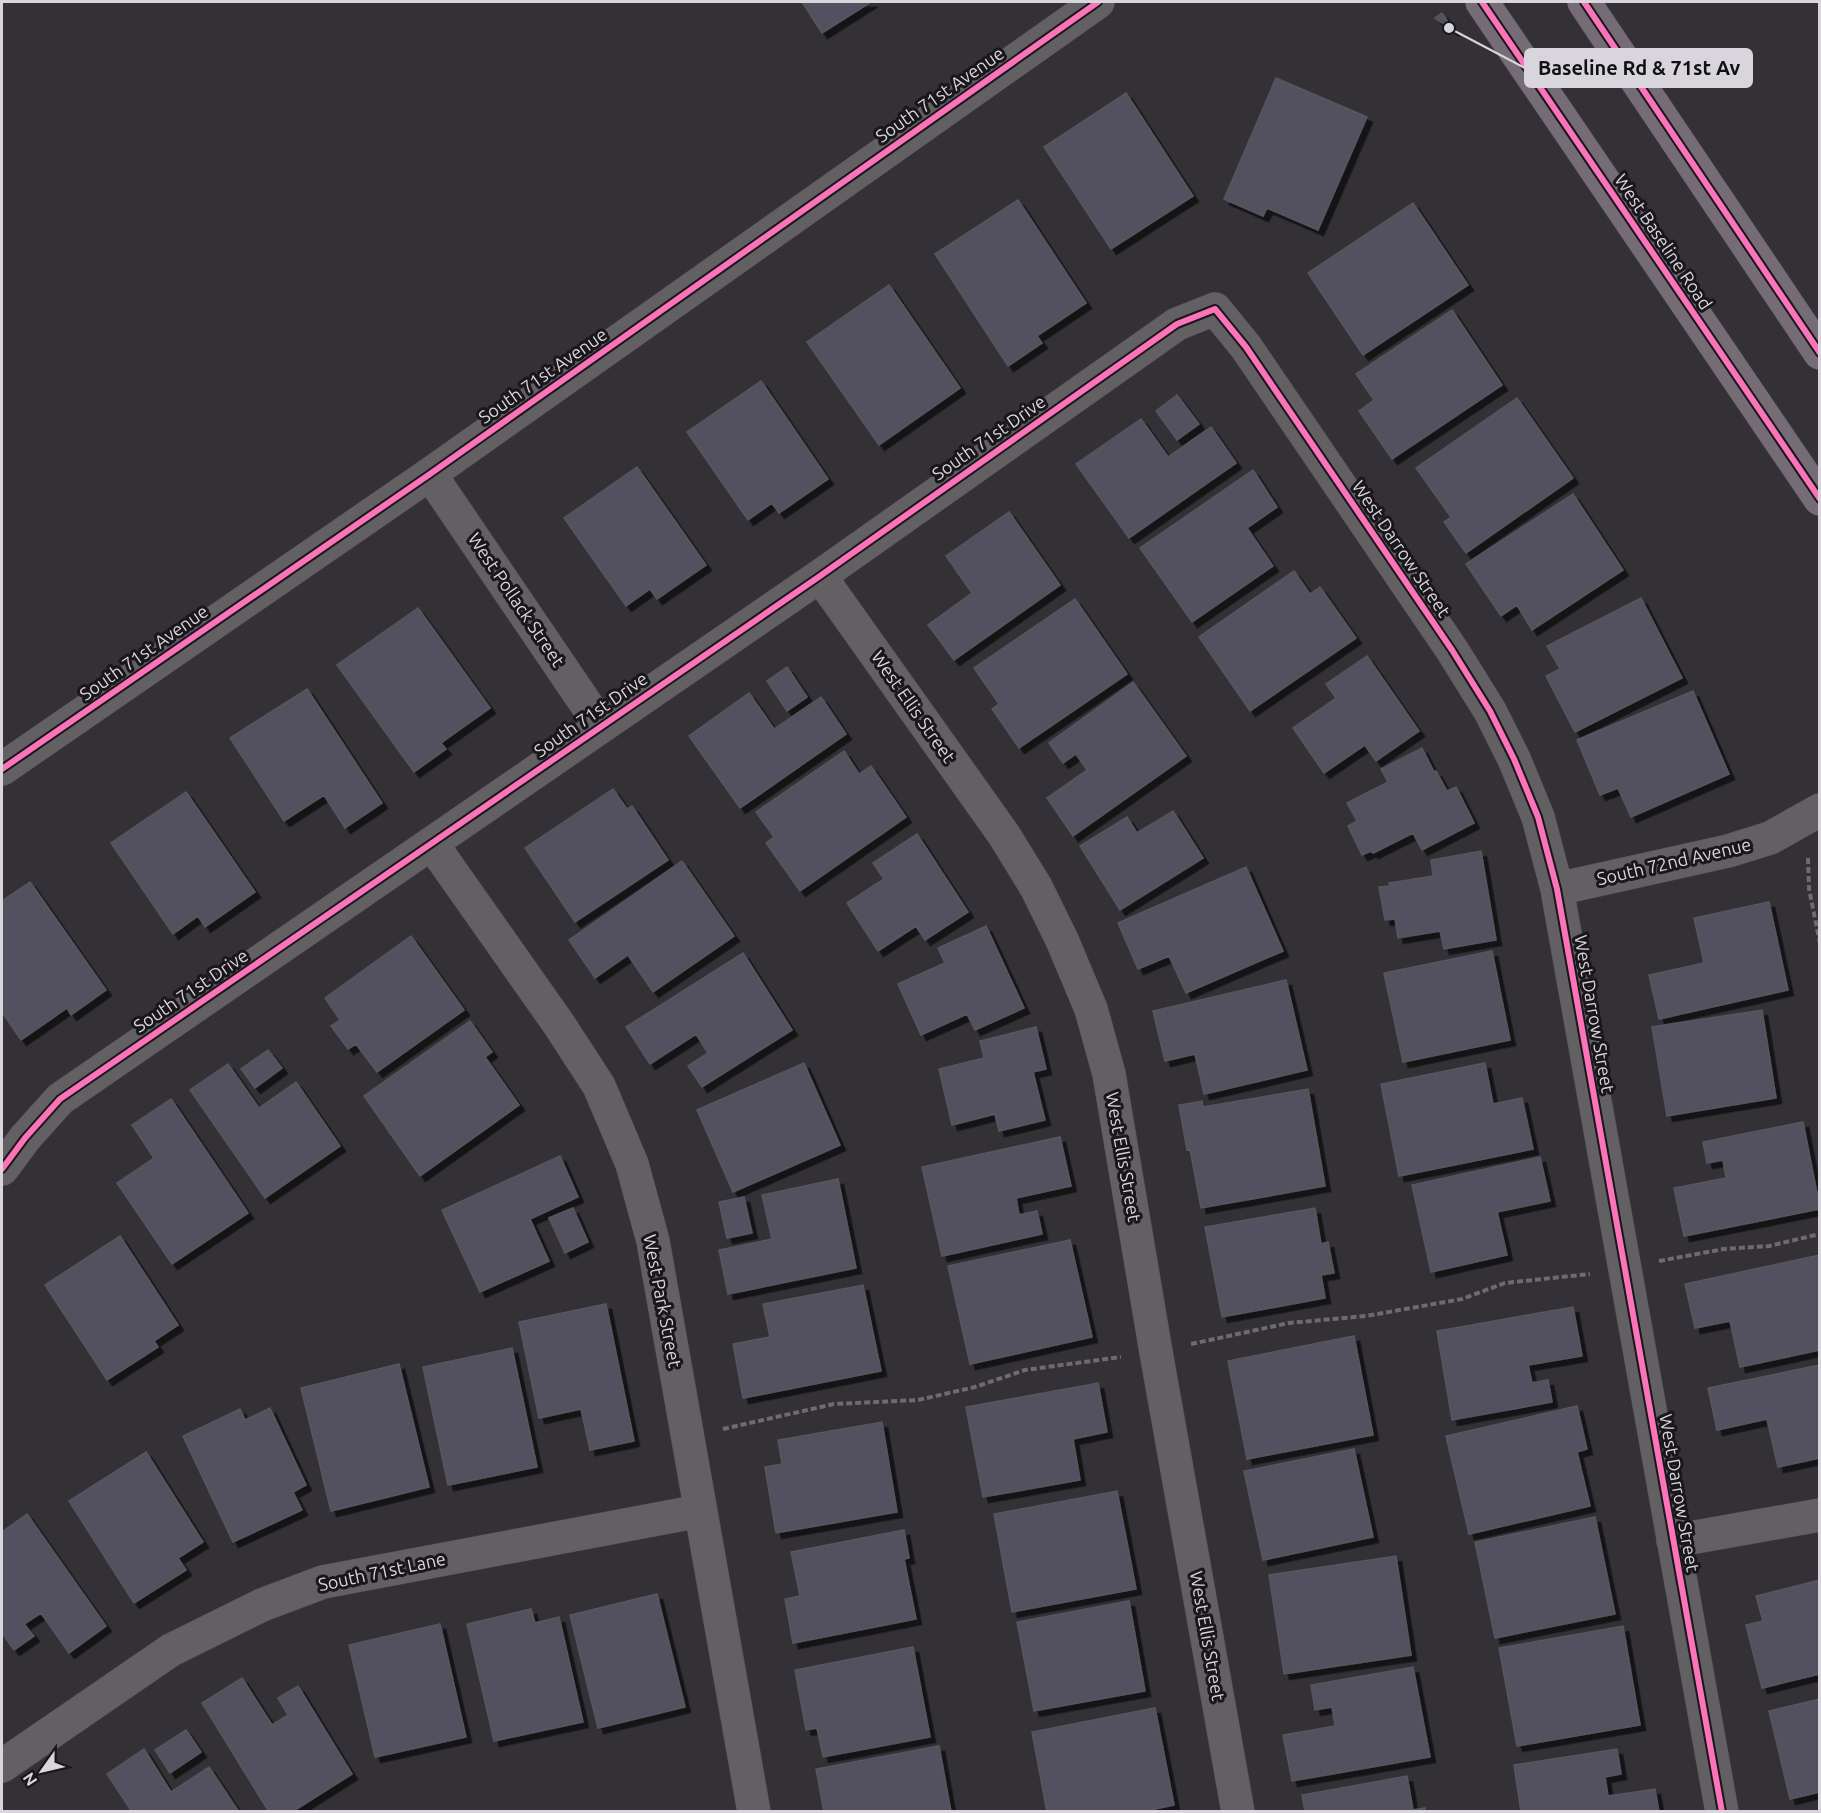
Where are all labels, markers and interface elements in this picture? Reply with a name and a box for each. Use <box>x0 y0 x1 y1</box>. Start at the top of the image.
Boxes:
street label: South 71st Avenue <box>872 42 1007 146</box>
callout: Baseline Rd & 71st Av <box>1525 49 1752 87</box>
text: Baseline Rd & 71st Av <box>1538 56 1740 79</box>
street label: West Baseline Road <box>1611 170 1716 313</box>
street label: South 71st Avenue <box>475 323 610 427</box>
street label: South 71st Drive <box>928 391 1049 484</box>
street label: West Darrow Street <box>1349 477 1455 620</box>
street label: West Pollack Street <box>465 529 569 670</box>
street label: South 71st Avenue <box>76 600 211 704</box>
street label: West Ellis Street <box>868 647 960 766</box>
street label: South 71st Drive <box>530 668 651 761</box>
street label: South 72nd Avenue <box>1595 834 1753 888</box>
street label: West Darrow Street <box>1571 933 1619 1094</box>
street label: South 71st Drive <box>129 945 251 1036</box>
street label: West Ellis Street <box>1103 1090 1145 1223</box>
street label: West Park Street <box>640 1232 686 1369</box>
street label: West Darrow Street <box>1656 1412 1704 1573</box>
street label: South 71st Lane <box>316 1548 447 1594</box>
street label: West Ellis Street <box>1187 1569 1229 1702</box>
north arrow <box>12 1741 72 1801</box>
text: N <box>19 1769 40 1789</box>

